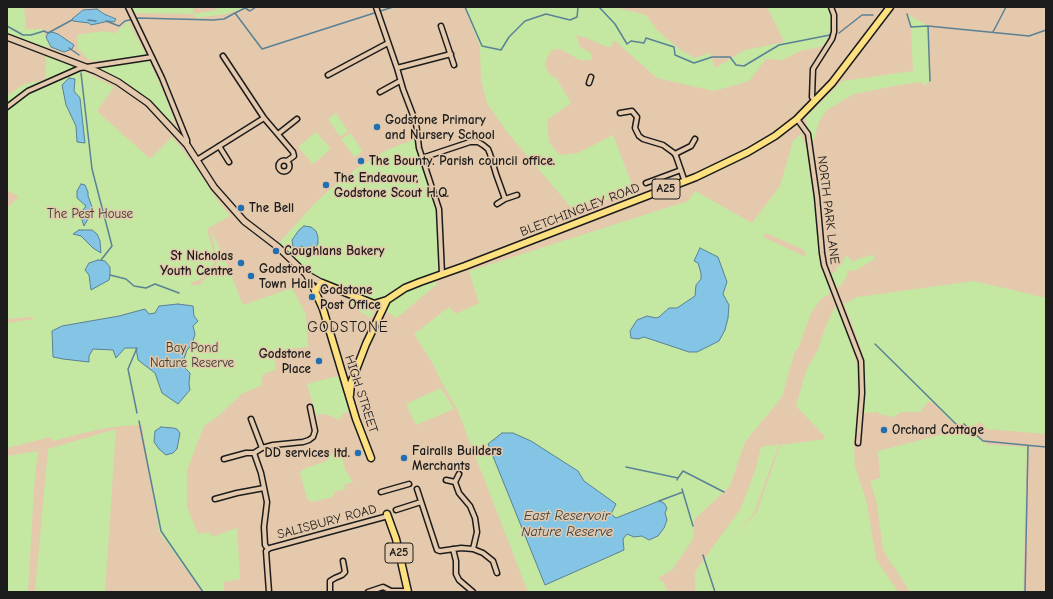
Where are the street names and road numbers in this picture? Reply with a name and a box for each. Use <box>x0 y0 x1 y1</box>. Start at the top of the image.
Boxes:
street label: NORTH PARK LANE <box>814 155 842 265</box>
road number: A25 <box>652 179 680 199</box>
street label: BLETCHINGLEY ROAD <box>518 180 642 240</box>
street label: HIGH STREET <box>341 353 381 435</box>
street label: SALISBURY ROAD <box>276 501 378 543</box>
road number: A25 <box>385 543 413 563</box>

